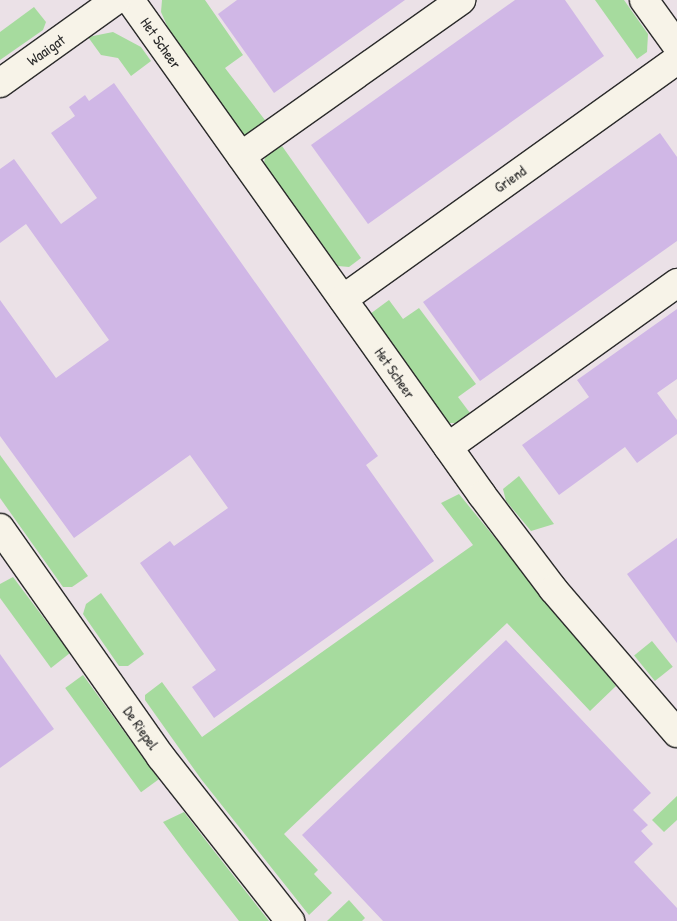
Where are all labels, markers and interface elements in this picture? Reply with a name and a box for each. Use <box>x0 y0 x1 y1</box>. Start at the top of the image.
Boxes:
street label: Het Scheer <box>137 14 185 72</box>
street label: Waaigat <box>24 31 68 69</box>
street label: Griend <box>491 162 529 196</box>
street label: Het Scheer <box>371 344 419 402</box>
street label: De Riepel <box>120 703 162 753</box>

